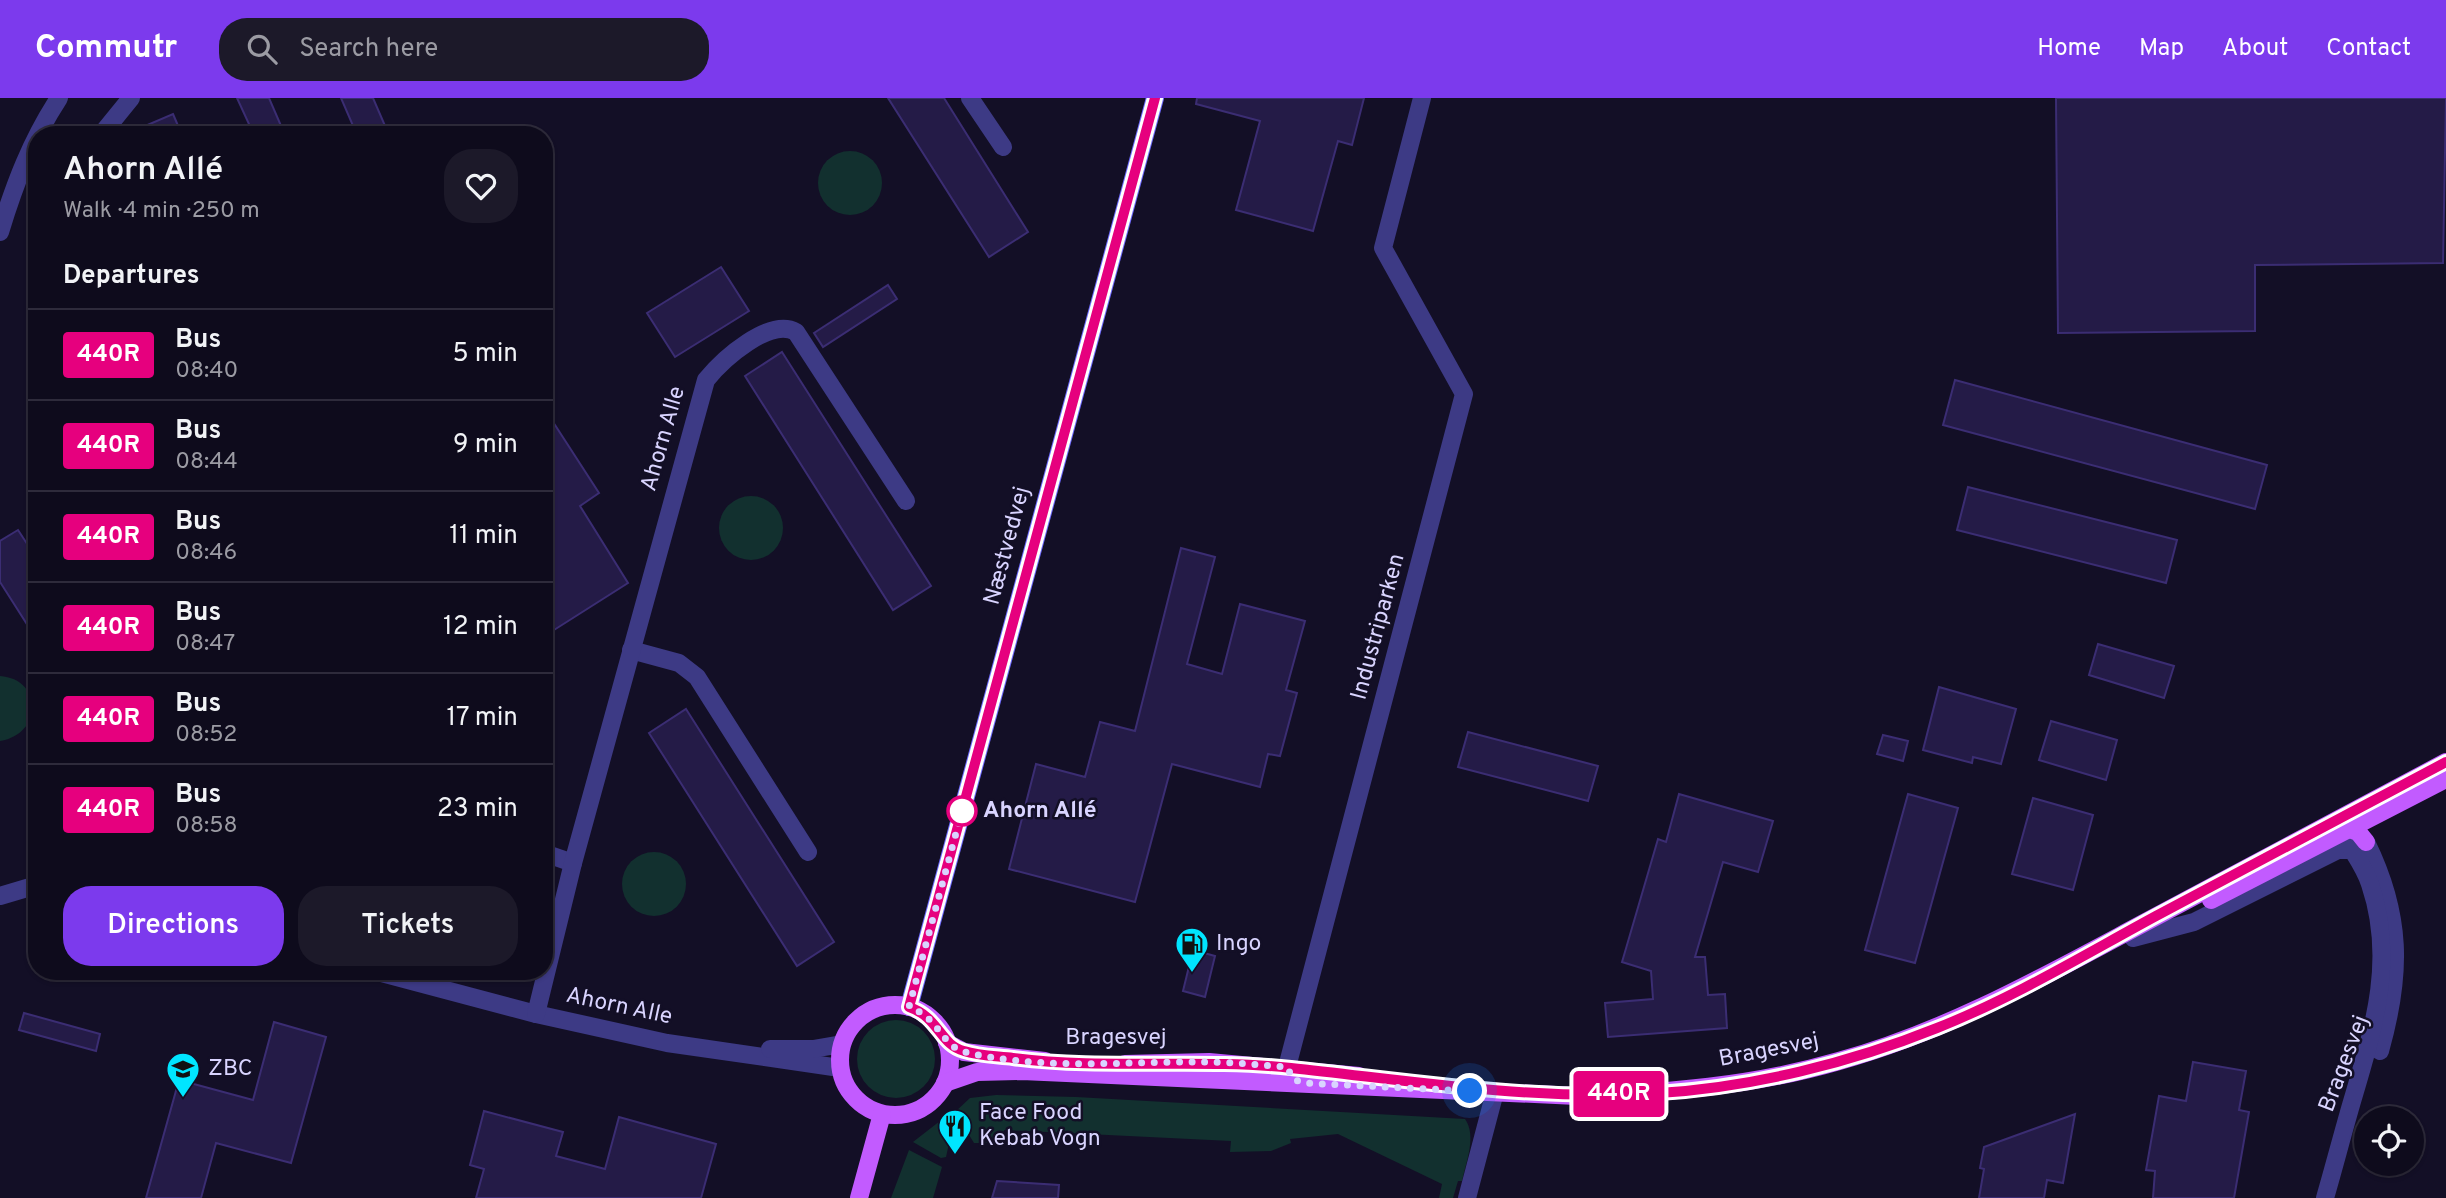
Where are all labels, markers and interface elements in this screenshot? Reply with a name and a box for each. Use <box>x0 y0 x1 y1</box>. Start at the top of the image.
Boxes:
search box <box>219 18 709 81</box>
text: Commutr <box>35 28 177 70</box>
icon: search <box>243 30 281 68</box>
text: Search here <box>299 33 438 66</box>
text: Home <box>2037 34 2101 64</box>
text: Map <box>2139 34 2184 64</box>
text: About <box>2222 34 2288 64</box>
text: Contact <box>2326 34 2411 64</box>
button: heart <box>444 149 518 223</box>
text: Ahorn Allé <box>63 150 223 192</box>
text: Walk · 4 min · 250 m <box>63 197 260 226</box>
text: Departures <box>63 260 200 293</box>
text: Bus <box>175 324 221 357</box>
text: 5 min <box>452 338 518 371</box>
text: 440R <box>77 340 140 370</box>
text: 08:40 <box>175 357 238 386</box>
street label: Ahorn Alle <box>635 383 693 495</box>
text: Bus <box>175 415 221 448</box>
text: 9 min <box>453 429 518 462</box>
text: 440R <box>77 431 140 461</box>
text: 08:44 <box>175 448 238 477</box>
street label: Næstvedvej <box>978 484 1038 608</box>
text: Bus <box>175 506 221 539</box>
text: 11 min <box>449 520 518 553</box>
text: 440R <box>77 522 140 552</box>
text: 08:46 <box>175 539 237 568</box>
street label: Industriparken <box>1346 551 1412 703</box>
text: Bus <box>175 597 221 630</box>
text: 12 min <box>443 611 518 644</box>
text: 440R <box>77 613 140 643</box>
text: 08:47 <box>175 630 235 659</box>
text: Bus <box>175 688 221 721</box>
text: 17 min <box>446 702 518 735</box>
text: 440R <box>77 704 140 734</box>
text: 08:52 <box>175 721 237 750</box>
text: Bus <box>175 779 221 812</box>
text: 23 min <box>437 793 518 826</box>
text: 440R <box>77 795 140 825</box>
marker: Ahorn Allé <box>947 796 977 826</box>
place label: Ahorn Allé <box>983 797 1096 826</box>
text: 08:58 <box>175 812 238 841</box>
button: Directions <box>63 886 284 966</box>
button: Tickets <box>298 886 518 966</box>
fuel station icon: Ingo <box>1173 925 1211 974</box>
place label: Ingo <box>1216 930 1261 959</box>
street label: Ahorn Alle <box>563 982 675 1032</box>
street label: Bragesvej <box>2313 1012 2377 1116</box>
street label: Bragesvej <box>1065 1024 1167 1053</box>
street label: Bragesvej <box>1717 1027 1821 1075</box>
school or university icon: ZBC <box>164 1050 202 1099</box>
place label: ZBC <box>208 1055 253 1084</box>
line badge: 440R <box>1570 1071 1668 1117</box>
your location <box>1452 1073 1487 1108</box>
text: 440R <box>1587 1079 1651 1109</box>
place label: Face Food Kebab Vogn <box>979 1099 1101 1154</box>
map controls <box>2354 1106 2424 1176</box>
button: locate <box>2354 1106 2424 1176</box>
restaurant icon: Face Food Kebab Vogn <box>936 1107 974 1156</box>

